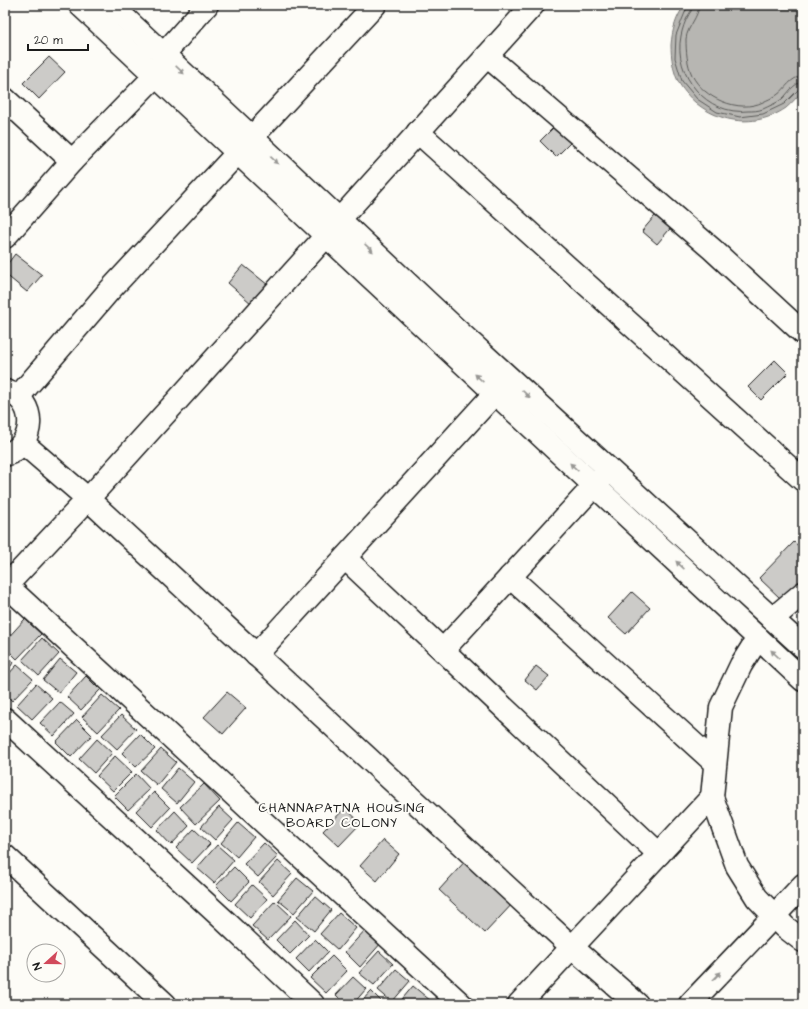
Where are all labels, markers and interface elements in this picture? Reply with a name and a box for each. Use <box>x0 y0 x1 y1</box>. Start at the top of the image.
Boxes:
scale bar <box>28 26 88 52</box>
text: 20 m <box>34 32 63 49</box>
one-way arrow <box>175 66 185 75</box>
one-way arrow <box>269 155 279 164</box>
one-way arrow <box>364 244 374 253</box>
one-way arrow <box>474 373 484 383</box>
one-way arrow <box>521 389 531 399</box>
one-way arrow <box>569 462 579 471</box>
one-way arrow <box>675 560 685 570</box>
one-way arrow <box>770 649 780 658</box>
district label: CHANNAPATNA HOUSING BOARD COLONY <box>259 799 425 832</box>
north arrow <box>26 943 66 983</box>
text: N <box>29 960 45 972</box>
one-way arrow <box>712 971 722 981</box>

